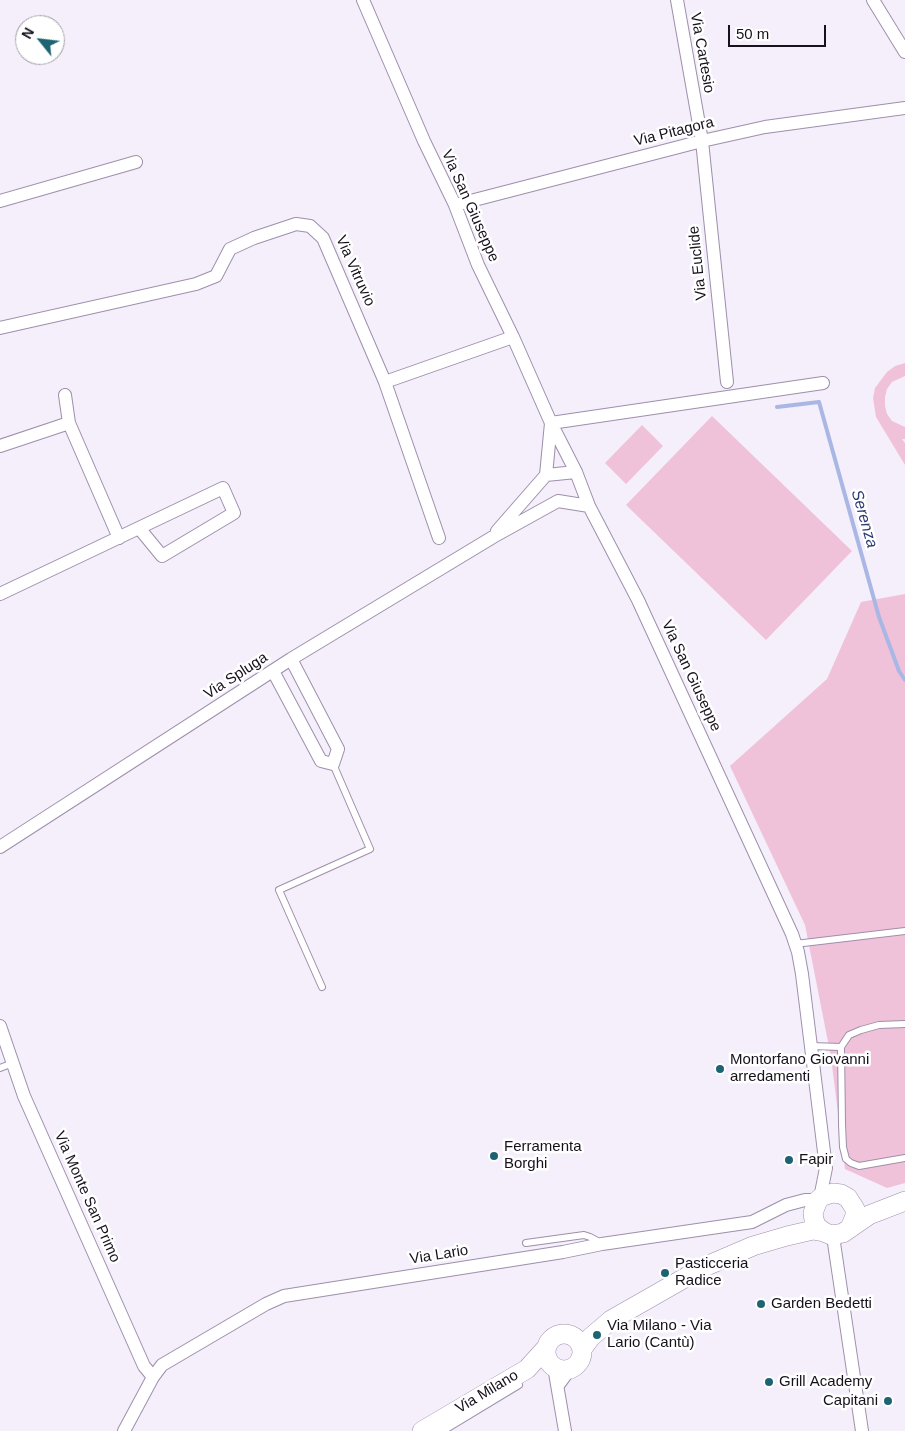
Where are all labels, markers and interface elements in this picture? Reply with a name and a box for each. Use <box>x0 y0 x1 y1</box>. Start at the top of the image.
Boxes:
street label: Via Cartesio <box>686 11 718 95</box>
north arrow <box>15 15 65 65</box>
scale bar <box>730 15 828 47</box>
text: N <box>18 25 37 42</box>
text: 50 m <box>736 25 769 42</box>
street label: Via Pitagora <box>632 113 716 151</box>
street label: Via San Giuseppe <box>437 147 503 265</box>
street label: Via Euclide <box>685 225 711 301</box>
street label: Via Vitruvio <box>331 233 379 309</box>
water label: Serenza <box>847 488 881 550</box>
street label: Via San Giuseppe <box>657 618 725 734</box>
street label: Via Spluga <box>201 649 271 703</box>
place label: Montorfano Giovanni arredamenti <box>730 1051 869 1086</box>
marker: Montorfano Giovanni arredamenti <box>714 1063 726 1075</box>
street label: Via Monte San Primo <box>50 1129 124 1265</box>
place label: Ferramenta Borghi <box>504 1138 582 1173</box>
marker: Ferramenta Borghi <box>488 1150 500 1162</box>
place label: Fapir <box>799 1151 833 1169</box>
marker: Fapir <box>783 1154 795 1166</box>
street label: Via Lario <box>408 1242 470 1268</box>
place label: Pasticceria Radice <box>675 1255 748 1290</box>
marker: Pasticceria Radice <box>659 1267 671 1279</box>
place label: Garden Bedetti <box>771 1295 872 1313</box>
marker: Garden Bedetti <box>755 1298 767 1310</box>
place label: Via Milano - Via Lario (Cantù) <box>607 1317 712 1352</box>
marker: Via Milano - Via Lario (Cantù) <box>591 1329 603 1341</box>
street label: Via Milano <box>452 1366 522 1418</box>
place label: Grill Academy <box>779 1373 872 1391</box>
marker: Grill Academy <box>763 1376 775 1388</box>
place label: Capitani <box>823 1392 878 1410</box>
marker: Capitani <box>882 1395 894 1407</box>

